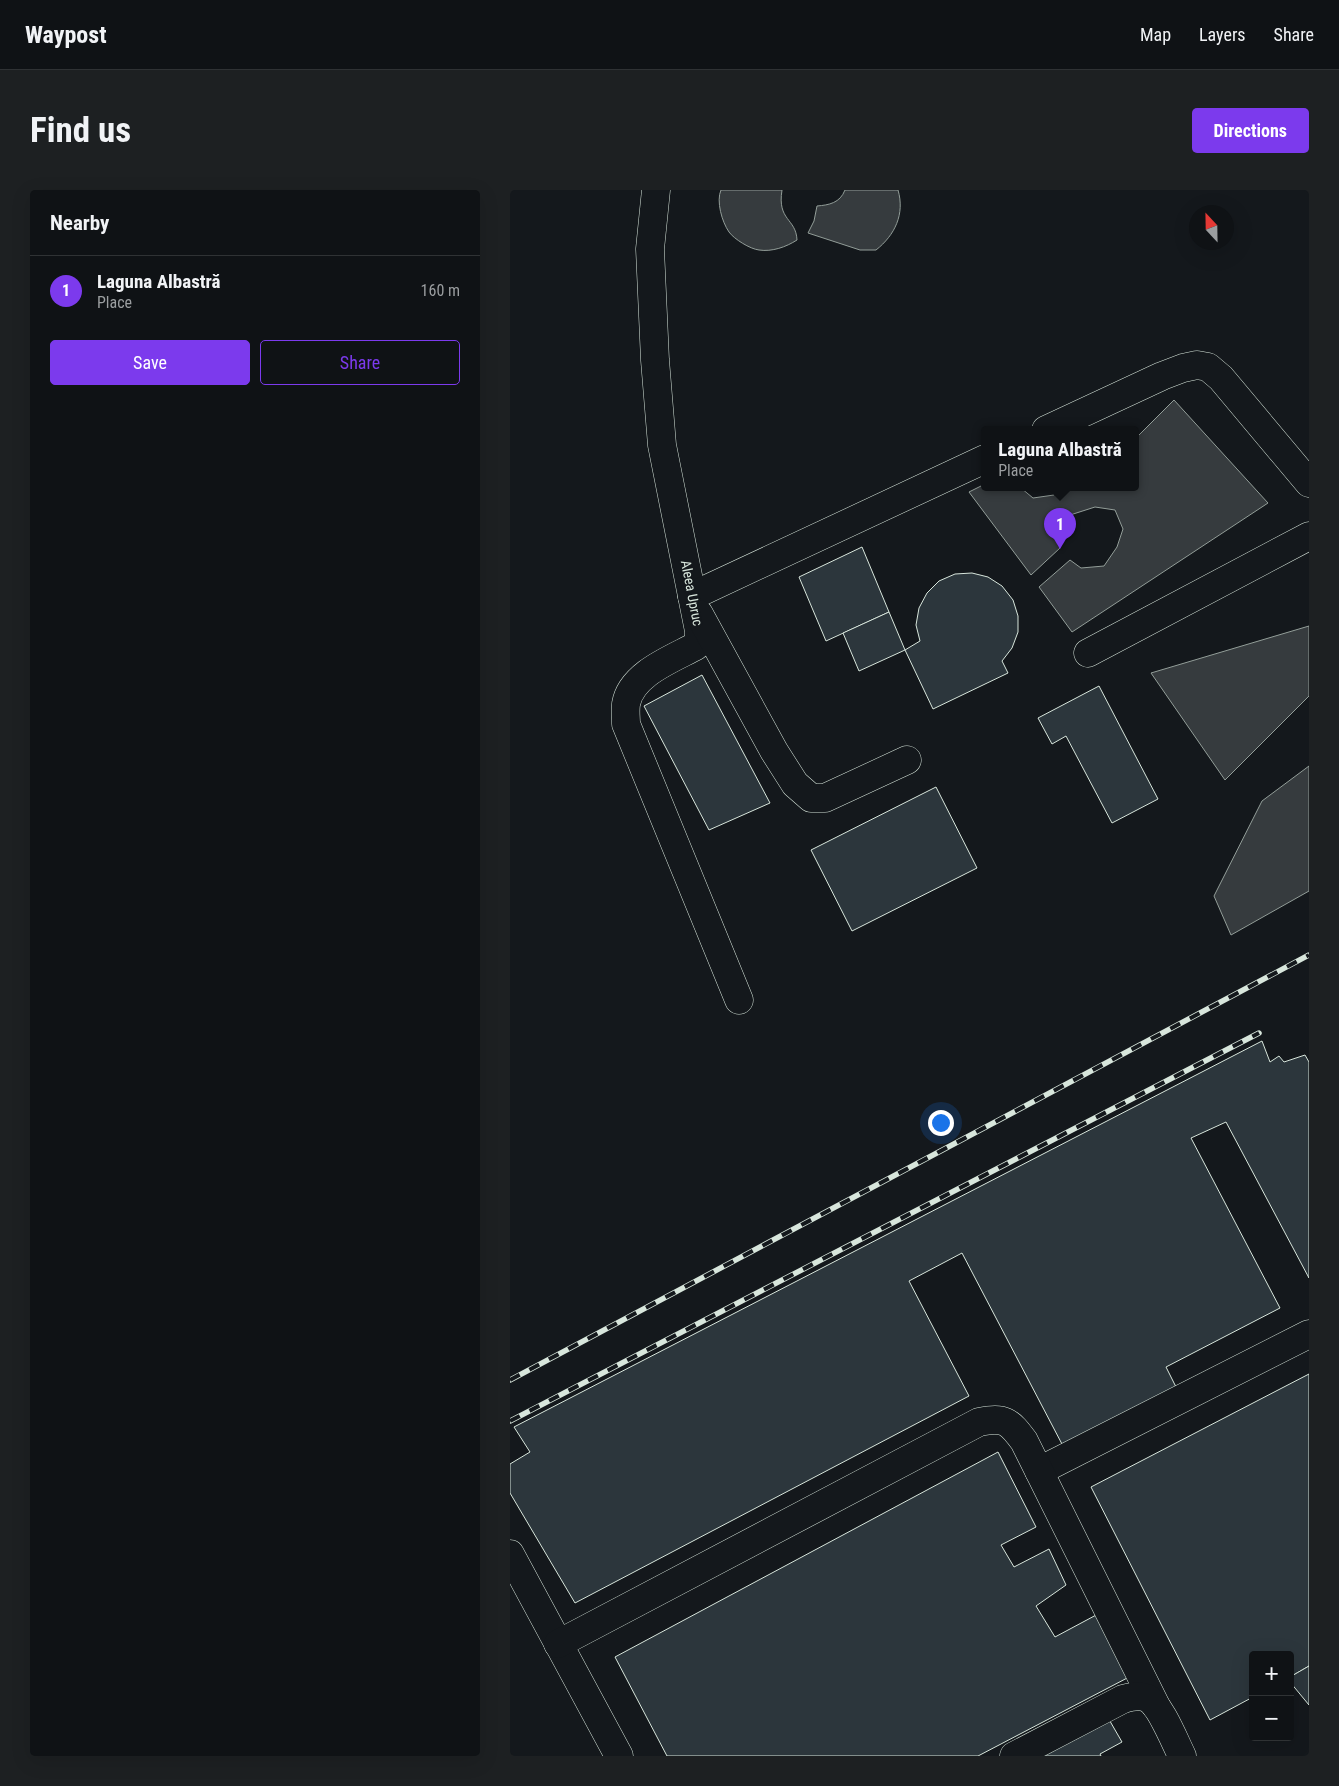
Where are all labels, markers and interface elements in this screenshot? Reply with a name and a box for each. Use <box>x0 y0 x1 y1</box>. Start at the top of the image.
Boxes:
text: Waypost <box>25 21 107 49</box>
text: Map <box>1140 24 1171 45</box>
text: Layers <box>1199 24 1246 45</box>
text: Share <box>1274 24 1314 45</box>
button: Directions <box>1192 108 1309 153</box>
text: Find us <box>30 110 131 151</box>
north arrow <box>1189 205 1234 250</box>
text: Nearby <box>50 211 109 235</box>
text: Laguna Albastră <box>97 270 221 293</box>
text: 1 <box>62 281 70 300</box>
text: 160 m <box>421 281 460 300</box>
text: Place <box>97 293 132 312</box>
button: Save <box>50 340 250 385</box>
button: Share <box>260 340 460 385</box>
popup <box>981 426 1139 491</box>
text: Laguna Albastră <box>998 438 1122 461</box>
text: Place <box>998 461 1033 480</box>
pin: 1 <box>1044 508 1076 549</box>
street label: Aleea Upruc <box>678 559 706 627</box>
your location <box>928 1110 954 1136</box>
map controls <box>1249 1651 1294 1741</box>
button: + <box>1249 1651 1294 1696</box>
button: − <box>1249 1696 1294 1741</box>

